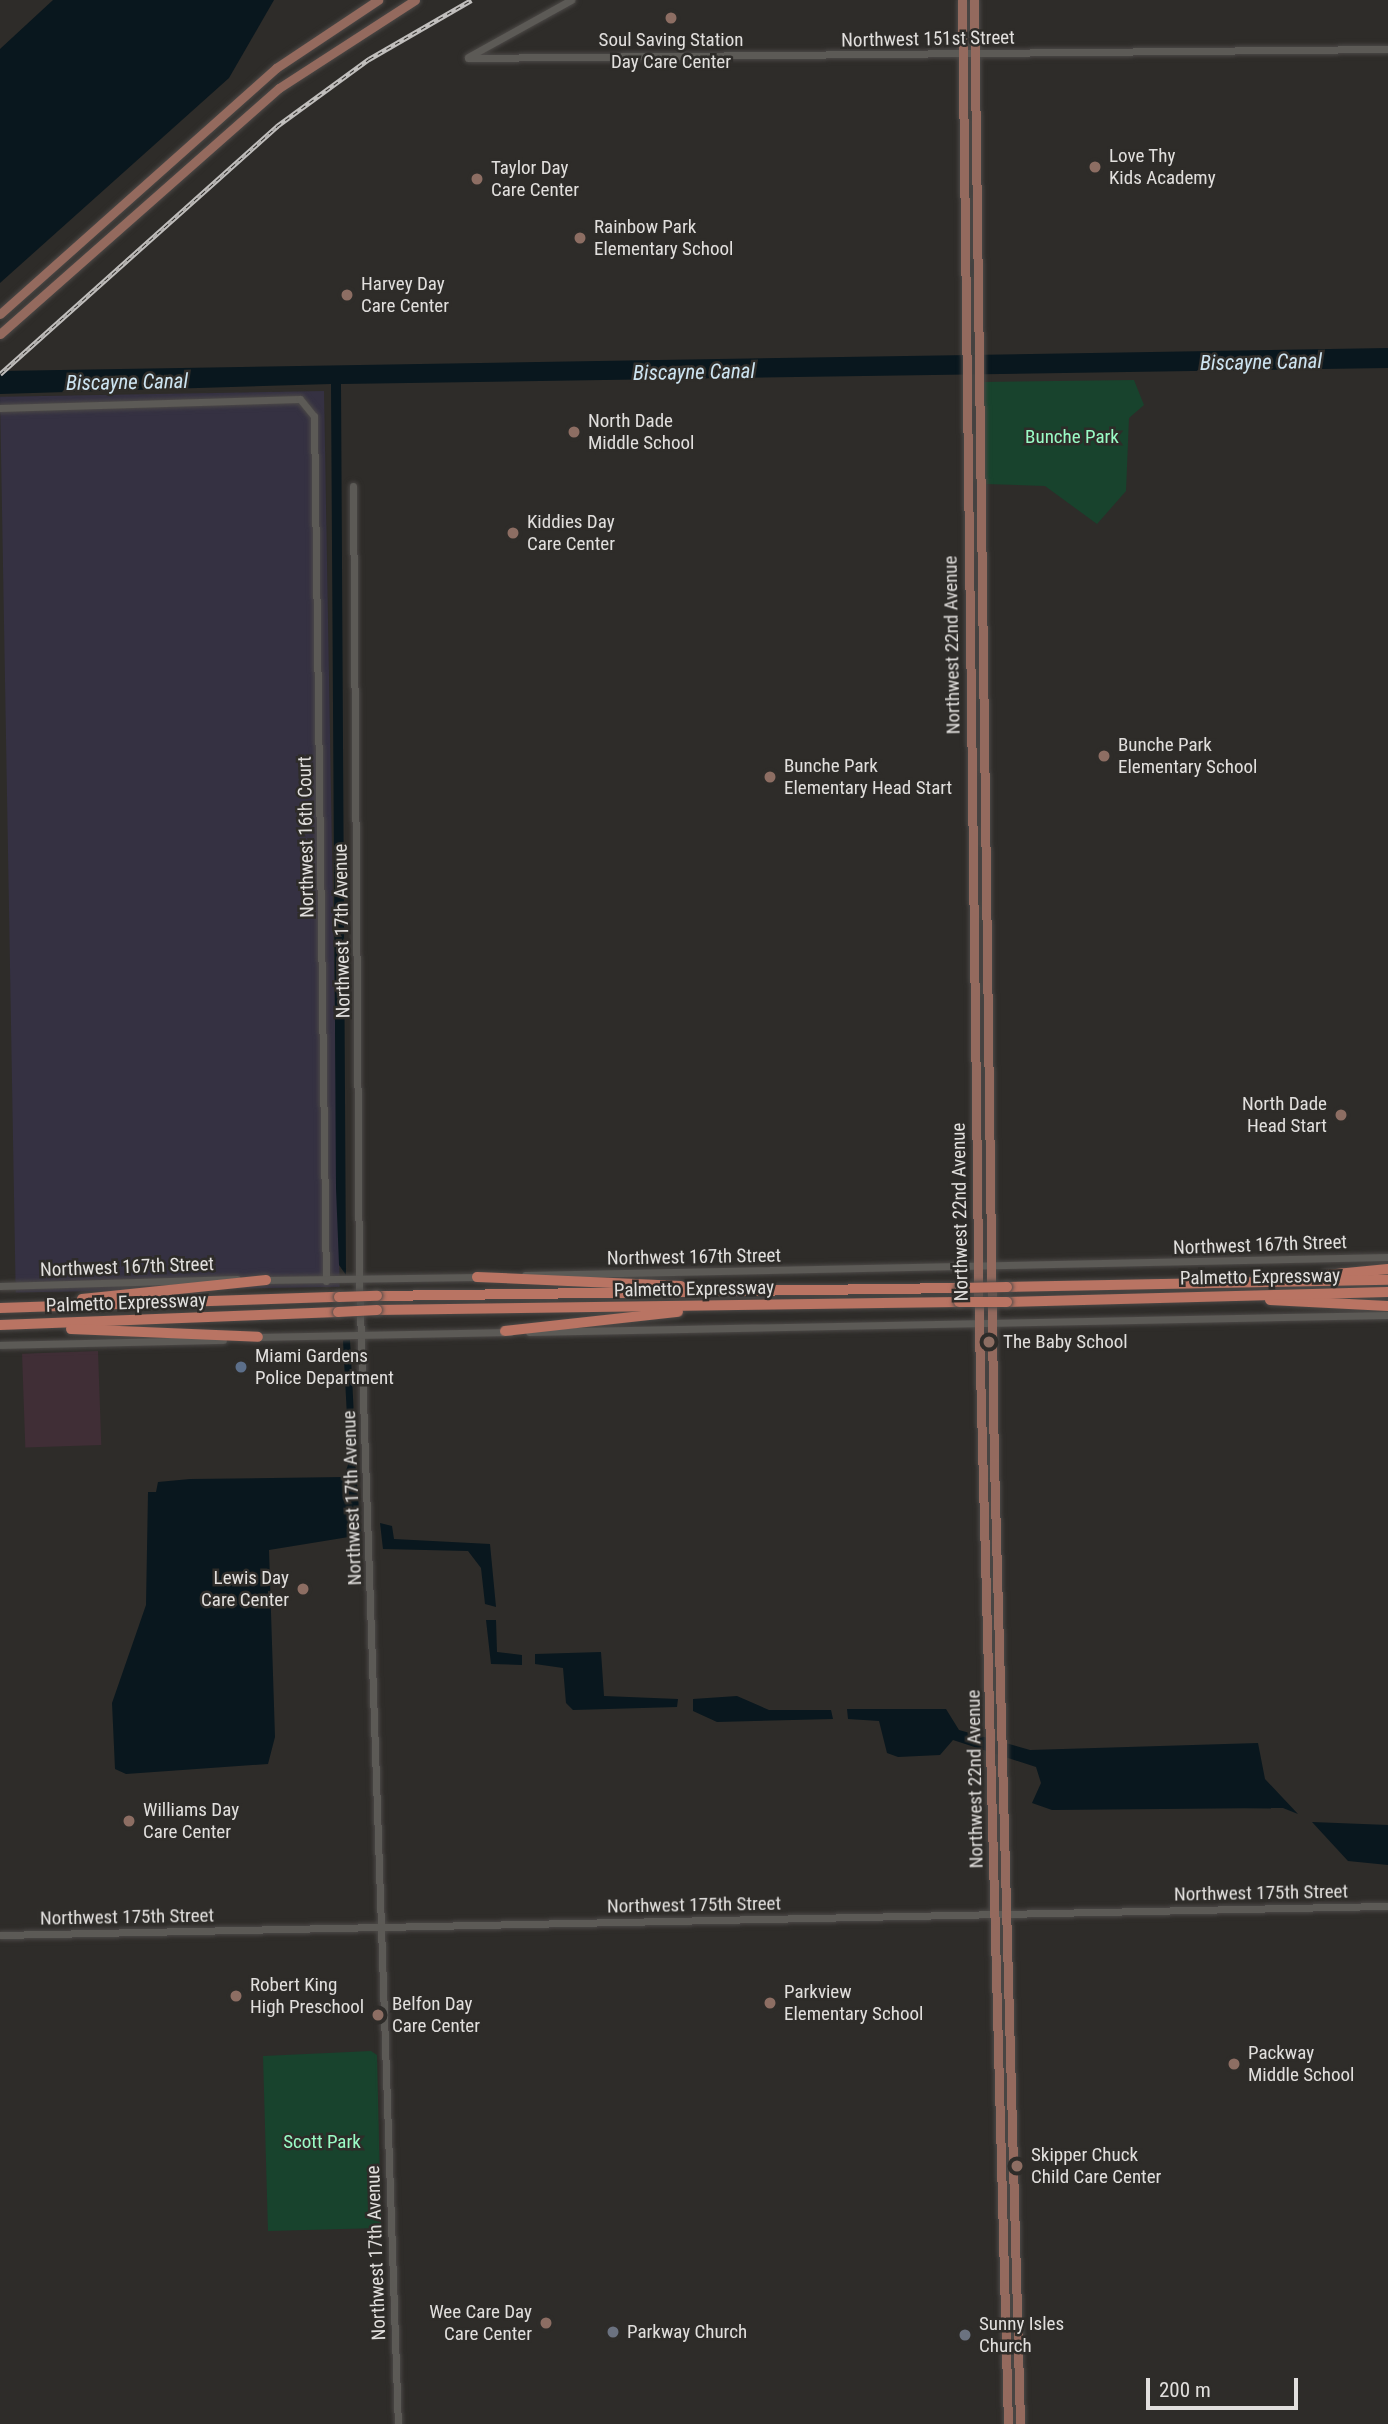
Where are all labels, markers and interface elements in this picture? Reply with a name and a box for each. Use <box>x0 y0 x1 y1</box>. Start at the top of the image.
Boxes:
marker: Soul Saving Station Day Care Center <box>663 10 679 26</box>
street label: Northwest 151st Street <box>841 26 1015 52</box>
place label: Soul Saving Station Day Care Center <box>599 29 743 73</box>
place label: Love Thy Kids Academy <box>1109 145 1216 189</box>
place label: Taylor Day Care Center <box>491 157 579 201</box>
marker: Love Thy Kids Academy <box>1087 159 1103 175</box>
marker: Taylor Day Care Center <box>469 171 485 187</box>
place label: Rainbow Park Elementary School <box>594 216 733 260</box>
marker: Rainbow Park Elementary School <box>572 230 588 246</box>
place label: Harvey Day Care Center <box>361 273 449 317</box>
marker: Harvey Day Care Center <box>339 287 355 303</box>
water label: Biscayne Canal <box>1200 348 1322 376</box>
water label: Biscayne Canal <box>633 358 755 386</box>
water label: Biscayne Canal <box>66 368 188 396</box>
place label: North Dade Middle School <box>588 410 694 454</box>
marker: North Dade Middle School <box>566 424 582 440</box>
park label: Bunche Park <box>1025 426 1119 448</box>
place label: Kiddies Day Care Center <box>527 511 615 555</box>
marker: Kiddies Day Care Center <box>505 525 521 541</box>
street label: Northwest 22nd Avenue <box>939 555 965 735</box>
place label: Bunche Park Elementary School <box>1118 734 1257 778</box>
marker: Bunche Park Elementary School <box>1096 748 1112 764</box>
place label: Bunche Park Elementary Head Start <box>784 755 952 799</box>
street label: Northwest 16th Court <box>293 756 319 918</box>
marker: Bunche Park Elementary Head Start <box>762 769 778 785</box>
street label: Northwest 17th Avenue <box>329 843 355 1019</box>
place label: North Dade Head Start <box>1242 1093 1327 1137</box>
marker: North Dade Head Start <box>1333 1107 1349 1123</box>
street label: Northwest 22nd Avenue <box>947 1122 973 1302</box>
street label: Northwest 167th Street <box>1173 1231 1347 1259</box>
street label: Northwest 167th Street <box>607 1244 781 1270</box>
street label: Northwest 167th Street <box>40 1253 214 1281</box>
street label: Palmetto Expressway <box>1180 1264 1340 1290</box>
street label: Palmetto Expressway <box>614 1276 774 1302</box>
street label: Palmetto Expressway <box>46 1289 206 1317</box>
place label: The Baby School <box>1003 1331 1128 1353</box>
marker: The Baby School <box>981 1334 997 1350</box>
place label: Miami Gardens Police Department <box>255 1345 394 1389</box>
marker: Miami Gardens Police Department <box>233 1359 249 1375</box>
street label: Northwest 17th Avenue <box>338 1410 366 1586</box>
place label: Lewis Day Care Center <box>201 1567 289 1611</box>
marker: Lewis Day Care Center <box>295 1581 311 1597</box>
street label: Northwest 22nd Avenue <box>962 1689 988 1869</box>
place label: Williams Day Care Center <box>143 1799 239 1843</box>
marker: Williams Day Care Center <box>121 1813 137 1829</box>
street label: Northwest 175th Street <box>1174 1880 1348 1906</box>
street label: Northwest 175th Street <box>607 1892 781 1918</box>
street label: Northwest 175th Street <box>40 1904 214 1930</box>
place label: Robert King High Preschool <box>250 1974 364 2018</box>
place label: Parkview Elementary School <box>784 1981 923 2025</box>
marker: Robert King High Preschool <box>228 1988 244 2004</box>
place label: Belfon Day Care Center <box>392 1993 480 2037</box>
marker: Parkview Elementary School <box>762 1995 778 2011</box>
marker: Belfon Day Care Center <box>370 2007 386 2023</box>
place label: Packway Middle School <box>1248 2042 1354 2086</box>
marker: Packway Middle School <box>1226 2056 1242 2072</box>
park label: Scott Park <box>283 2131 361 2153</box>
place label: Skipper Chuck Child Care Center <box>1031 2144 1161 2188</box>
marker: Skipper Chuck Child Care Center <box>1009 2158 1025 2174</box>
street label: Northwest 17th Avenue <box>362 2165 390 2341</box>
place label: Wee Care Day Care Center <box>429 2301 532 2345</box>
place label: Sunny Isles Church <box>979 2313 1064 2357</box>
marker: Wee Care Day Care Center <box>538 2315 554 2331</box>
place label: Parkway Church <box>627 2321 747 2343</box>
marker: Parkway Church <box>605 2324 621 2340</box>
marker: Sunny Isles Church <box>957 2327 973 2343</box>
scale bar <box>1150 2364 1302 2408</box>
text: 200 m <box>1159 2378 1211 2402</box>

